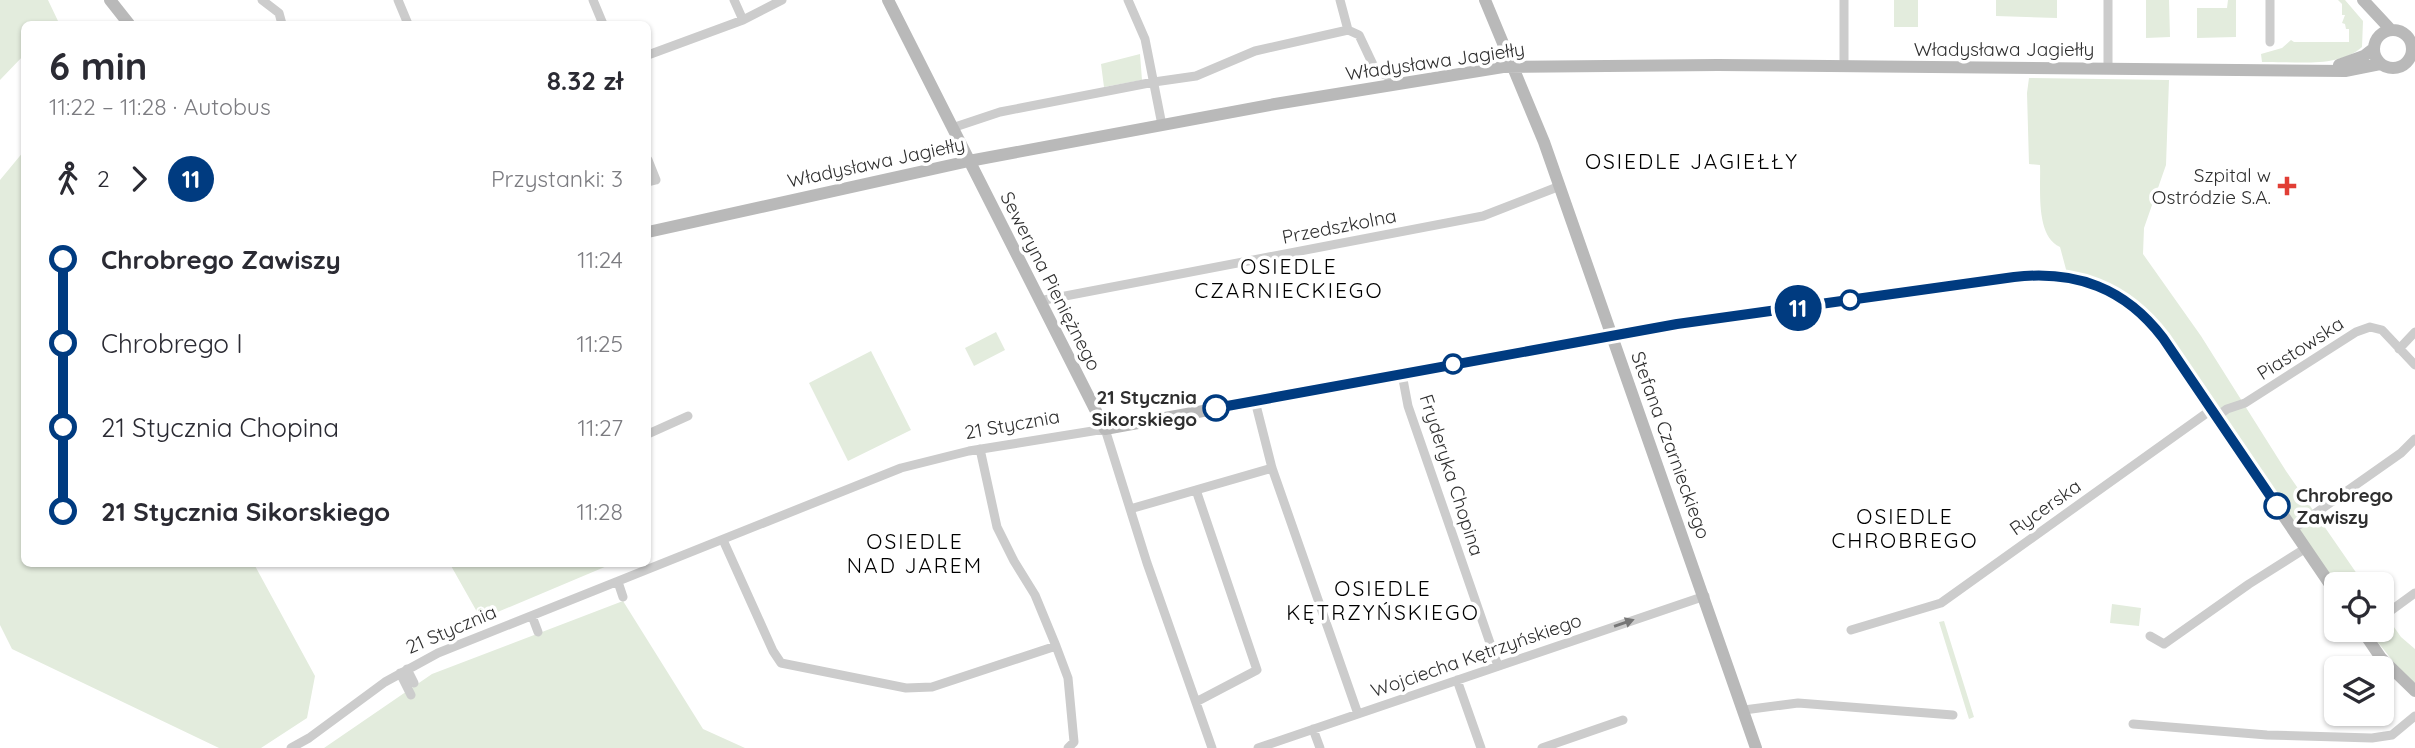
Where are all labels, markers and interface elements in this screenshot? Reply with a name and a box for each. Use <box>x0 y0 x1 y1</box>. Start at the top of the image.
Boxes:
street label: Władysława Jagiełły <box>1344 37 1526 85</box>
street label: Władysława Jagiełły <box>1914 37 2094 61</box>
text: 6 min <box>49 42 147 90</box>
text: 8.32 zł <box>547 64 623 97</box>
text: 11:22 – 11:28 · Autobus <box>49 92 271 121</box>
street label: Władysława Jagiełły <box>785 131 967 193</box>
district label: OSIEDLE JAGIEŁŁY <box>1585 148 1799 174</box>
icon: walk <box>49 160 87 198</box>
icon: forward <box>120 160 158 198</box>
place label: Szpital w Ostródzie S.A. <box>2152 163 2271 209</box>
text: 2 <box>97 164 110 193</box>
text: 11 <box>182 164 200 194</box>
text: Przystanki: 3 <box>491 164 623 193</box>
marker: Szpital w Ostródzie S.A. <box>2277 176 2297 196</box>
street label: Seweryna Pieniężnego <box>995 187 1107 375</box>
street label: Przedszkolna <box>1280 203 1398 249</box>
text: Chrobrego Zawiszy <box>101 243 341 276</box>
text: 11:24 <box>577 245 623 274</box>
district label: OSIEDLE CZARNIECKIEGO <box>1194 253 1384 303</box>
line badge: 11 <box>1766 285 1829 331</box>
unlabelled marker <box>1840 290 1860 310</box>
text: 11 <box>1789 293 1807 323</box>
street label: Piastowska <box>2252 311 2348 385</box>
text: Chrobrego I <box>101 327 243 360</box>
text: 11:25 <box>576 329 623 358</box>
street label: Stefana Czarnieckiego <box>1626 348 1716 542</box>
unlabelled marker <box>1443 354 1463 374</box>
place label: 21 Stycznia Sikorskiego <box>1092 385 1197 431</box>
street label: Fryderyka Chopina <box>1415 391 1489 559</box>
marker: 21 Stycznia Sikorskiego <box>1203 395 1229 421</box>
street label: 21 Stycznia <box>963 404 1061 444</box>
text: 21 Stycznia Chopina <box>101 411 339 444</box>
text: 11:27 <box>578 413 623 442</box>
street label: Rycerska <box>2005 474 2085 540</box>
place label: Chrobrego Zawiszy <box>2296 483 2393 529</box>
marker: Chrobrego Zawiszy <box>2264 493 2290 519</box>
text: 21 Stycznia Sikorskiego <box>101 495 390 528</box>
text: 11:28 <box>577 497 623 526</box>
district label: OSIEDLE CHROBREGO <box>1831 503 1979 553</box>
district label: OSIEDLE NAD JAREM <box>847 528 983 578</box>
map controls <box>2324 572 2394 726</box>
button: locate <box>2324 572 2394 642</box>
district label: OSIEDLE KĘTRZYŃSKIEGO <box>1286 575 1480 625</box>
street label: 21 Stycznia <box>402 599 500 659</box>
street label: Wojciecha Kętrzyńskiego <box>1368 608 1584 702</box>
one-way arrow <box>1614 617 1635 628</box>
button: layers <box>2324 656 2394 726</box>

